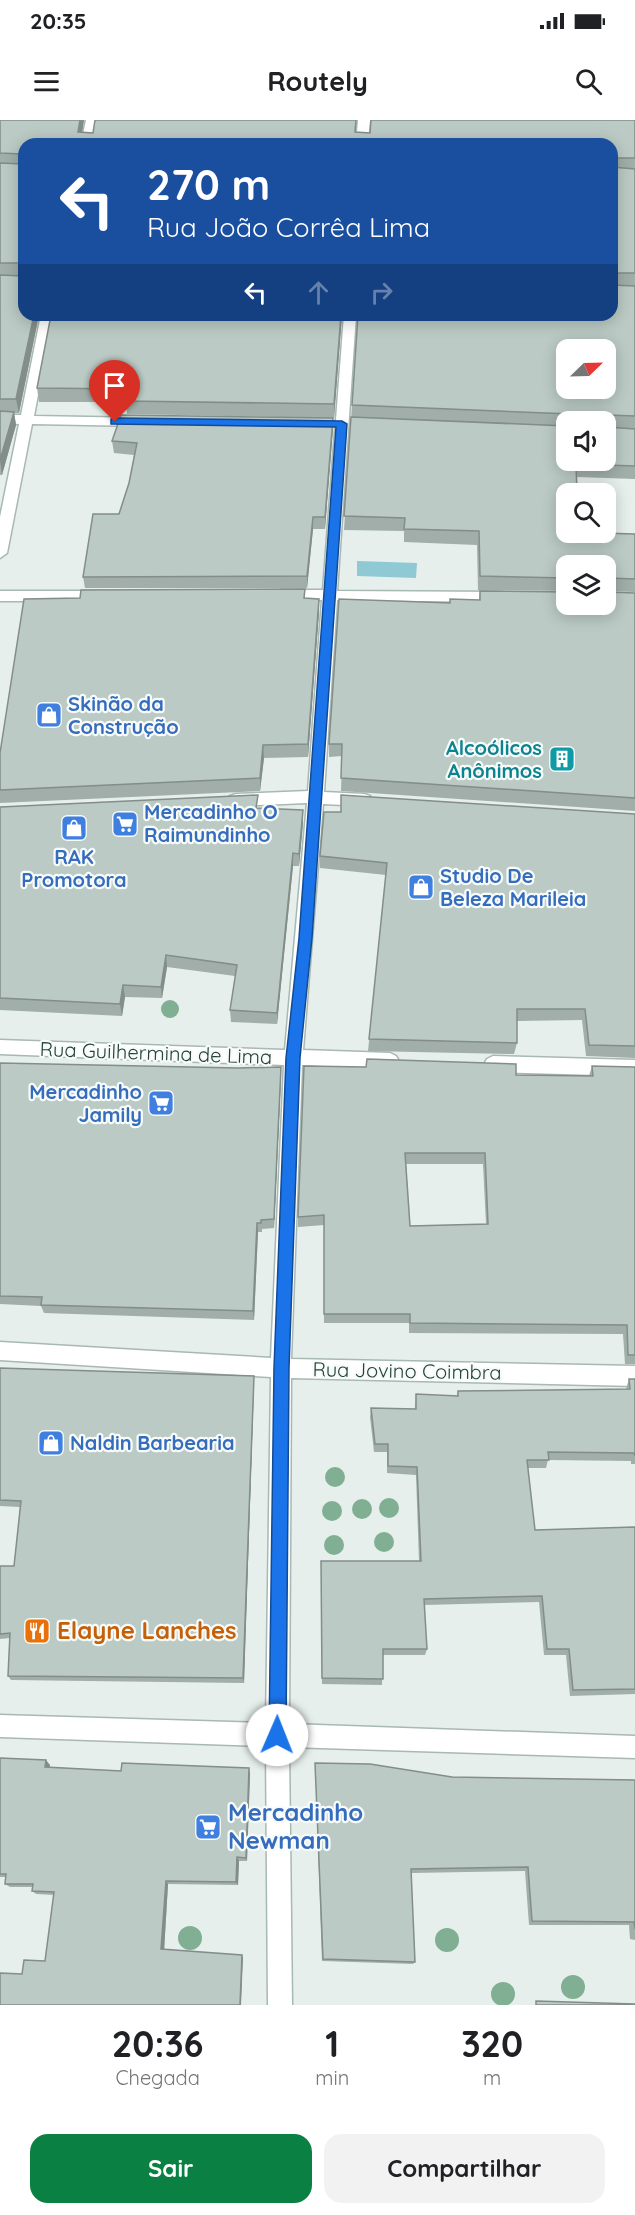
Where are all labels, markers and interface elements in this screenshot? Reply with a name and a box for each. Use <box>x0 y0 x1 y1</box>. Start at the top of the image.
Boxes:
text: 20:35 <box>30 7 87 35</box>
text: Routely <box>267 64 368 98</box>
icon: menu <box>30 65 63 98</box>
icon: search <box>572 65 605 98</box>
text: 270 m <box>147 158 270 211</box>
icon: left <box>48 162 126 240</box>
text: Rua João Corrêa Lima <box>147 210 430 244</box>
icon: left <box>239 276 272 309</box>
icon: ahead <box>302 276 335 309</box>
icon: right <box>365 276 398 309</box>
north arrow <box>556 339 616 399</box>
map controls <box>556 339 616 615</box>
pin <box>89 360 140 422</box>
icon: arrive <box>98 369 131 402</box>
button: sound <box>556 411 616 471</box>
button: search <box>556 483 616 543</box>
button: layers <box>556 555 616 615</box>
place label: Skinão da Construção <box>68 691 179 739</box>
shop icon: Skinão da Construção <box>34 700 64 730</box>
place label: Alcoólicos Anônimos <box>446 735 542 783</box>
building icon: Alcoólicos Anônimos <box>547 744 577 774</box>
place label: Mercadinho O Raimundinho <box>144 799 278 847</box>
supermarket icon: Mercadinho O Raimundinho <box>110 809 140 839</box>
shop icon: RAK Promotora <box>59 813 89 843</box>
place label: RAK Promotora <box>21 844 127 892</box>
place label: Studio De Beleza Marileia <box>440 863 586 911</box>
shop icon: Studio De Beleza Marileia <box>406 872 436 902</box>
street label: Rua Guilhermina de Lima <box>39 1036 273 1069</box>
place label: Mercadinho Jamily <box>29 1079 142 1127</box>
supermarket icon: Mercadinho Jamily <box>146 1088 176 1118</box>
street label: Rua Jovino Coimbra <box>312 1356 502 1385</box>
shop icon: Naldin Barbearia <box>36 1428 66 1458</box>
place label: Naldin Barbearia <box>70 1430 235 1455</box>
place label: Elayne Lanches <box>57 1615 237 1645</box>
restaurant icon: Elayne Lanches <box>22 1616 52 1646</box>
position arrow <box>245 1703 309 1767</box>
place label: Mercadinho Newman <box>228 1797 363 1855</box>
supermarket icon: Mercadinho Newman <box>193 1812 223 1842</box>
text: 20:36 <box>112 2021 203 2066</box>
text: 1 <box>325 2021 339 2066</box>
text: 320 <box>461 2021 523 2066</box>
text: Chegada <box>115 2065 200 2090</box>
text: min <box>315 2065 349 2090</box>
text: m <box>483 2065 501 2090</box>
button: Sair <box>30 2134 312 2203</box>
button: Compartilhar <box>324 2134 605 2203</box>

